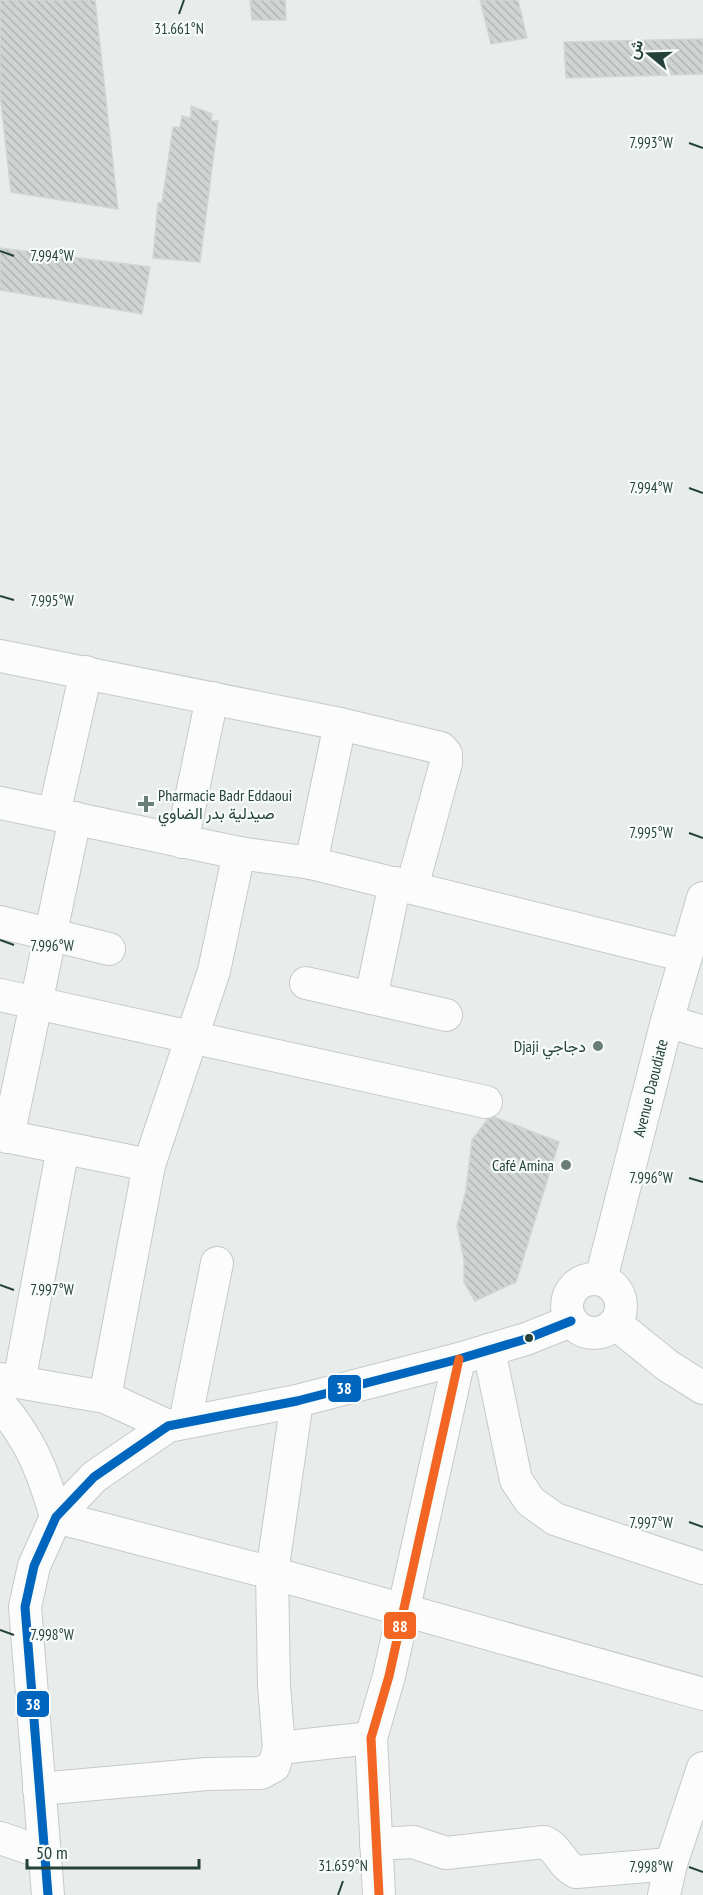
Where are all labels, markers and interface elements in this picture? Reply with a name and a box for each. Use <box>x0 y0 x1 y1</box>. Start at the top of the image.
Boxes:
text: 31.661°N <box>154 19 204 38</box>
north arrow <box>619 24 679 84</box>
text: ش <box>622 37 647 61</box>
text: 7.993°W <box>629 133 673 152</box>
text: 7.994°W <box>30 246 74 265</box>
text: 7.994°W <box>629 478 673 497</box>
text: 7.995°W <box>30 591 74 610</box>
place label: Pharmacie Badr Eddaoui صيدلية بدر الضاوي <box>158 785 292 827</box>
marker: Pharmacie Badr Eddaoui صيدلية بدر الضاوي <box>139 797 153 811</box>
text: 7.995°W <box>629 823 673 842</box>
text: 7.996°W <box>30 936 74 955</box>
place label: Djaji دجاجي <box>514 1036 586 1060</box>
street label: Avenue Daoudiate <box>628 1037 672 1139</box>
marker: Djaji دجاجي <box>591 1039 605 1053</box>
place label: Café Amina <box>492 1155 554 1175</box>
marker: Café Amina <box>559 1158 573 1172</box>
text: 7.996°W <box>629 1168 673 1187</box>
text: 7.997°W <box>30 1280 74 1299</box>
unlabelled marker <box>523 1332 535 1344</box>
line badge: 38 <box>327 1374 362 1403</box>
text: 38 <box>336 1378 352 1398</box>
text: 7.997°W <box>629 1513 673 1532</box>
line badge: 88 <box>383 1611 417 1640</box>
text: 88 <box>392 1616 408 1636</box>
text: 7.998°W <box>30 1625 74 1644</box>
line badge: 38 <box>16 1690 50 1718</box>
text: 38 <box>25 1694 41 1714</box>
scale bar <box>27 1832 200 1870</box>
text: 50 m <box>36 1841 68 1864</box>
text: 31.659°N <box>318 1856 368 1875</box>
text: 7.998°W <box>629 1857 673 1876</box>

